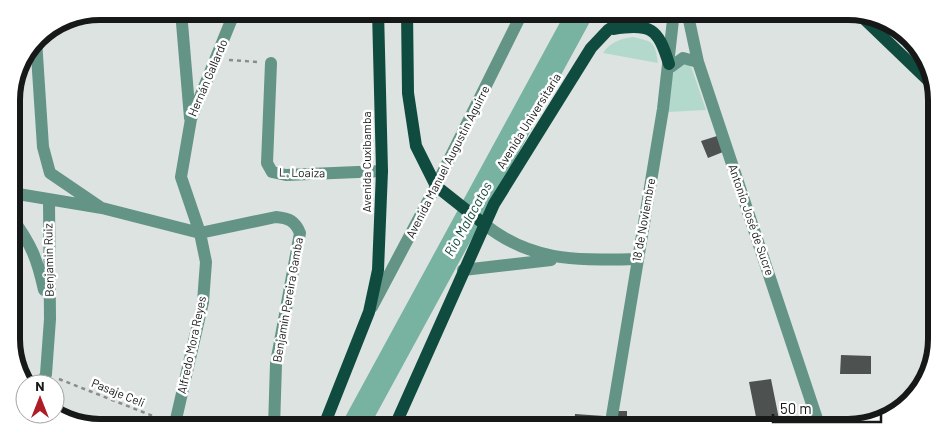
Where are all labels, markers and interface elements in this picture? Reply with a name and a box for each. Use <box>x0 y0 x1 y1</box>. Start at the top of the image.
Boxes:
street label: Hernán Gallardo <box>185 37 230 118</box>
street label: Avenida Universitaria <box>493 70 563 171</box>
street label: Avenida Manuel Augustin Aguirre <box>402 83 492 240</box>
street label: Avenida Cuxibamba <box>359 111 373 213</box>
street label: Antonio José de Sucre <box>726 162 778 277</box>
street label: L. Loaiza <box>279 165 325 179</box>
street label: 18 de Noviembre <box>629 177 657 263</box>
water label: Rio Malacatos <box>440 178 495 259</box>
street label: Benjamin Ruiz <box>40 223 56 297</box>
street label: Benjamín Pereira Gamba <box>269 236 305 363</box>
street label: Alfredo Mora Reyes <box>174 294 208 395</box>
north arrow <box>15 374 65 424</box>
street label: Pasaje Celi <box>90 375 147 409</box>
text: N <box>35 377 45 394</box>
scale bar <box>773 392 880 424</box>
text: 50 m <box>780 399 812 417</box>

